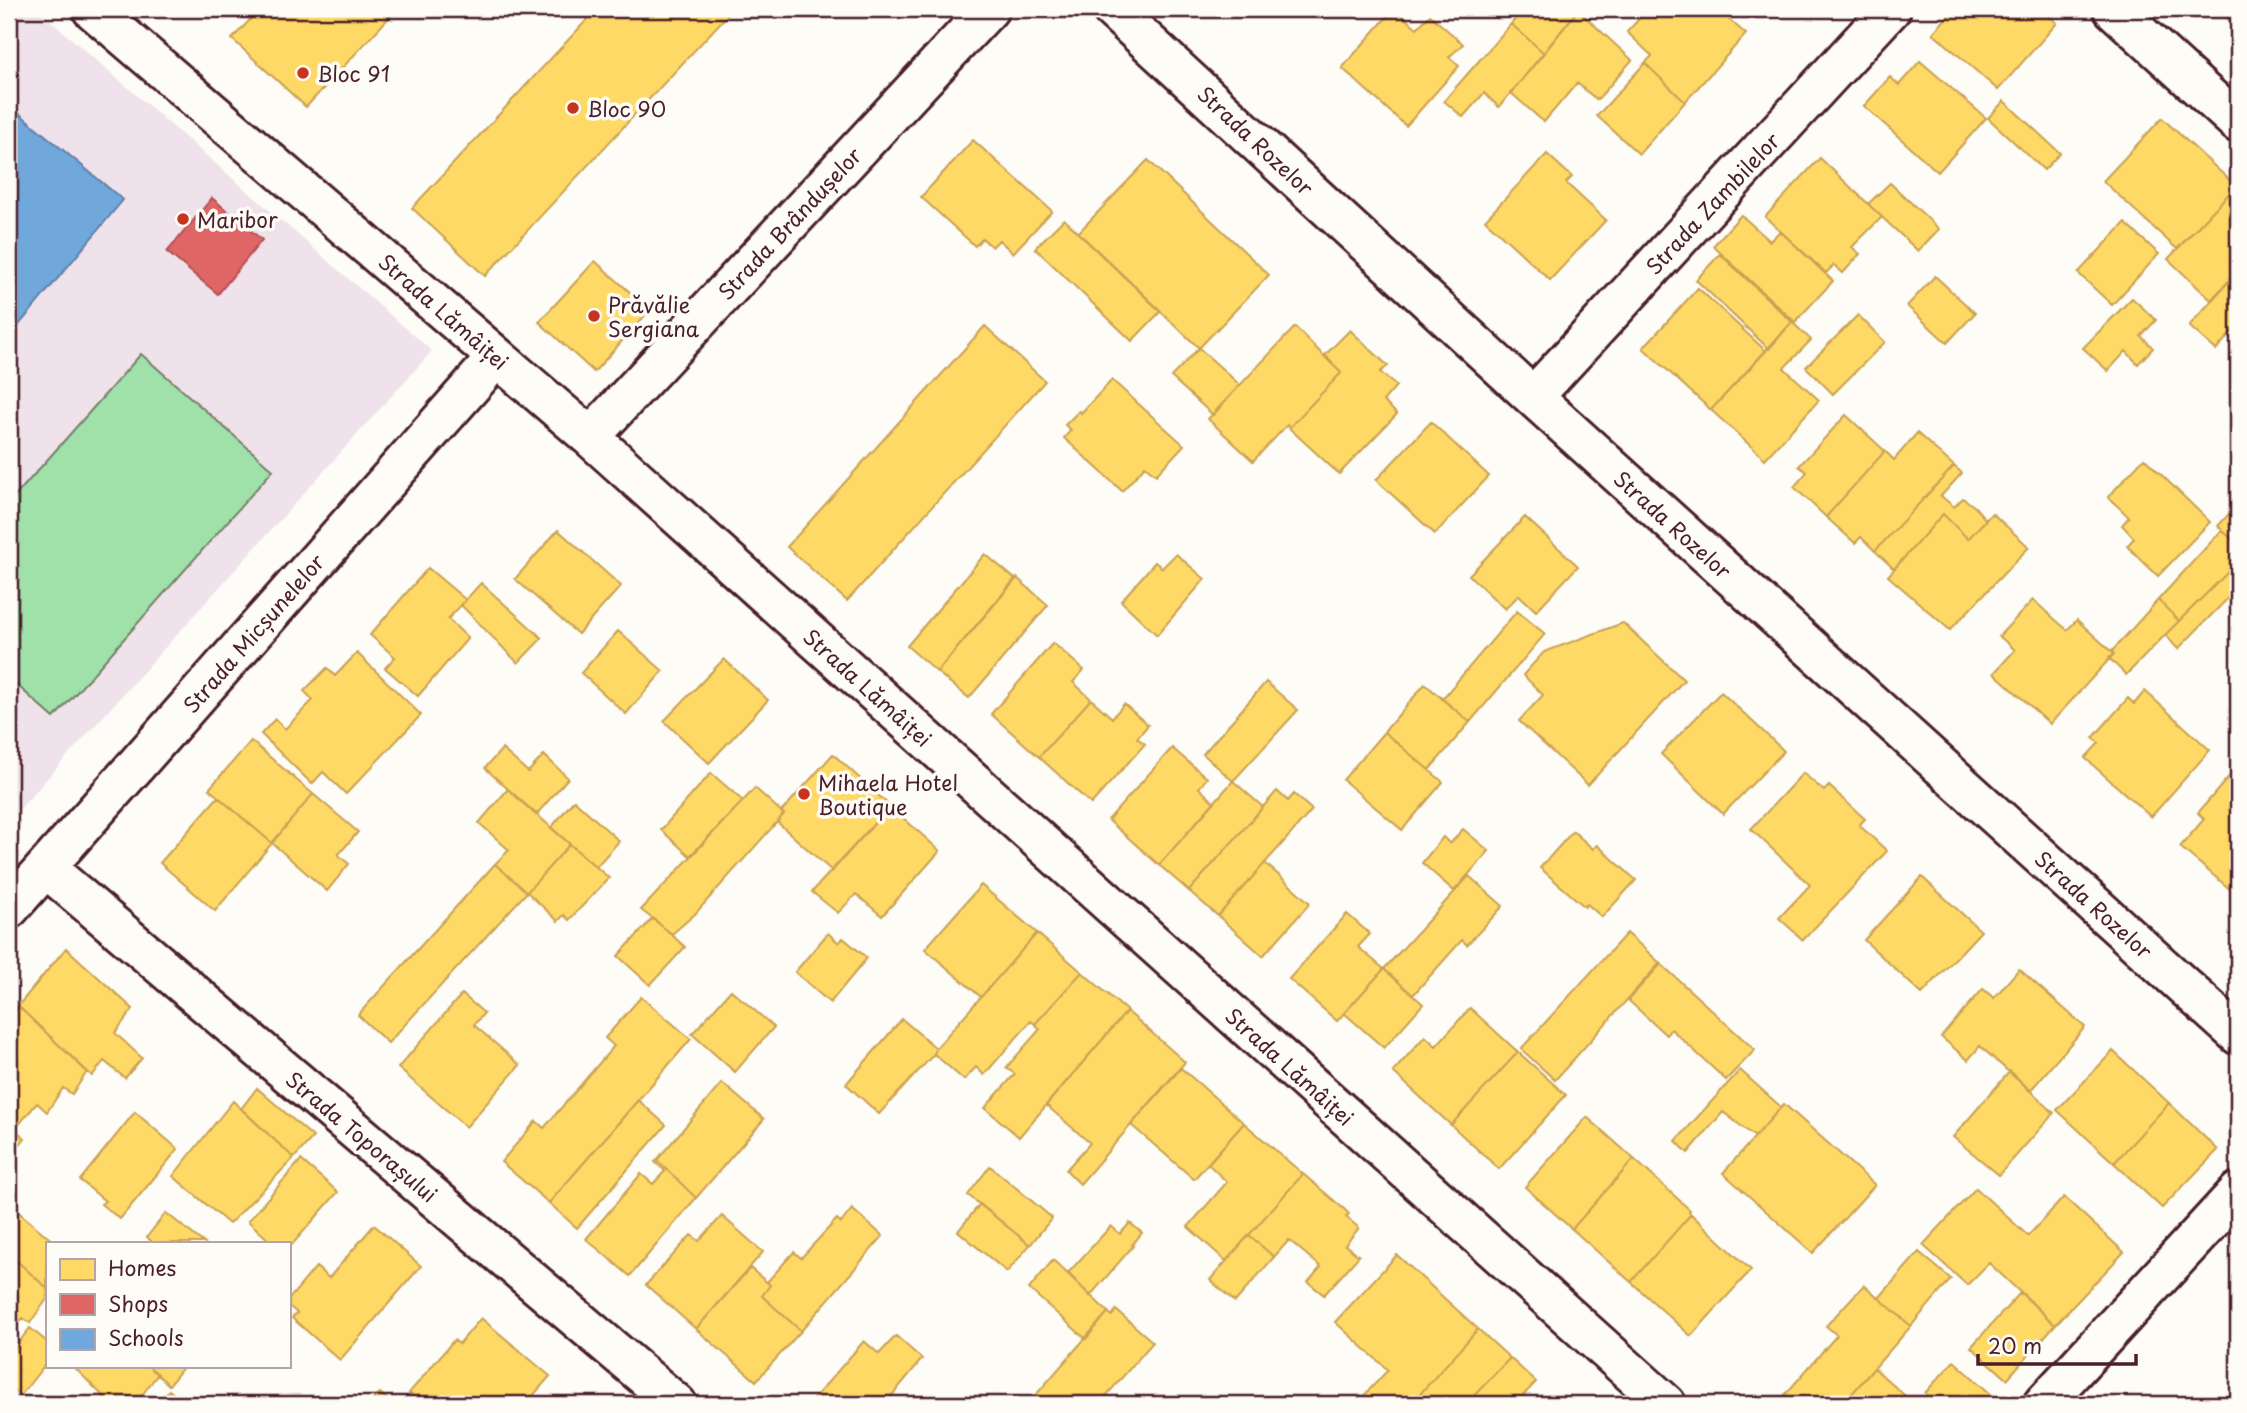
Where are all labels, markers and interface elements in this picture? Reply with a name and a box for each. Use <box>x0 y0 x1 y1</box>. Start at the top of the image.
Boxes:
place label: Bloc 91 <box>317 57 390 89</box>
marker: Bloc 91 <box>295 65 311 81</box>
street label: Strada Rozelor <box>1191 78 1321 202</box>
place label: Bloc 90 <box>587 92 666 124</box>
marker: Bloc 90 <box>565 100 581 116</box>
street label: Strada Zambilelor <box>1638 125 1787 281</box>
street label: Strada Brândușelor <box>710 139 869 306</box>
place label: Maribor <box>197 203 278 235</box>
marker: Maribor <box>175 211 191 227</box>
street label: Strada Lămâiței <box>372 245 516 377</box>
place label: Prăvălie Sergiana <box>608 288 700 344</box>
marker: Prăvălie Sergiana <box>586 308 602 324</box>
street label: Strada Rozelor <box>1607 462 1739 586</box>
street label: Strada Micșunelelor <box>175 546 331 720</box>
street label: Strada Lămâiței <box>797 620 939 754</box>
place label: Mihaela Hotel Boutique <box>818 766 958 822</box>
marker: Mihaela Hotel Boutique <box>796 786 812 802</box>
street label: Strada Rozelor <box>2028 842 2160 966</box>
street label: Strada Lămâiței <box>1219 999 1361 1133</box>
street label: Strada Toporașului <box>279 1063 445 1209</box>
legend <box>46 1242 290 1368</box>
text: Homes <box>108 1251 176 1283</box>
text: Shops <box>108 1287 168 1319</box>
text: Schools <box>108 1321 184 1353</box>
scale bar <box>1978 1322 2135 1366</box>
text: 20 m <box>1988 1329 2042 1361</box>

